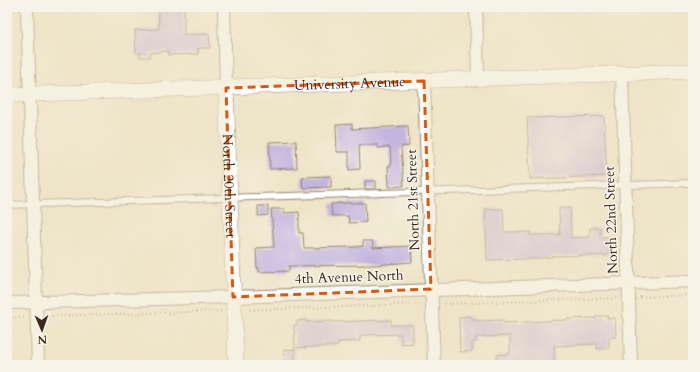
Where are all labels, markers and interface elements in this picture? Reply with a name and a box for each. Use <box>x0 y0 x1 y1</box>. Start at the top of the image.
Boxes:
street label: University Avenue <box>294 72 406 94</box>
street label: North 20th Street <box>218 133 241 239</box>
street label: North 21st Street <box>402 148 424 251</box>
street label: North 22nd Street <box>600 165 622 274</box>
street label: 4th Avenue North <box>294 266 404 288</box>
north arrow <box>22 310 62 350</box>
text: N <box>37 332 47 347</box>

